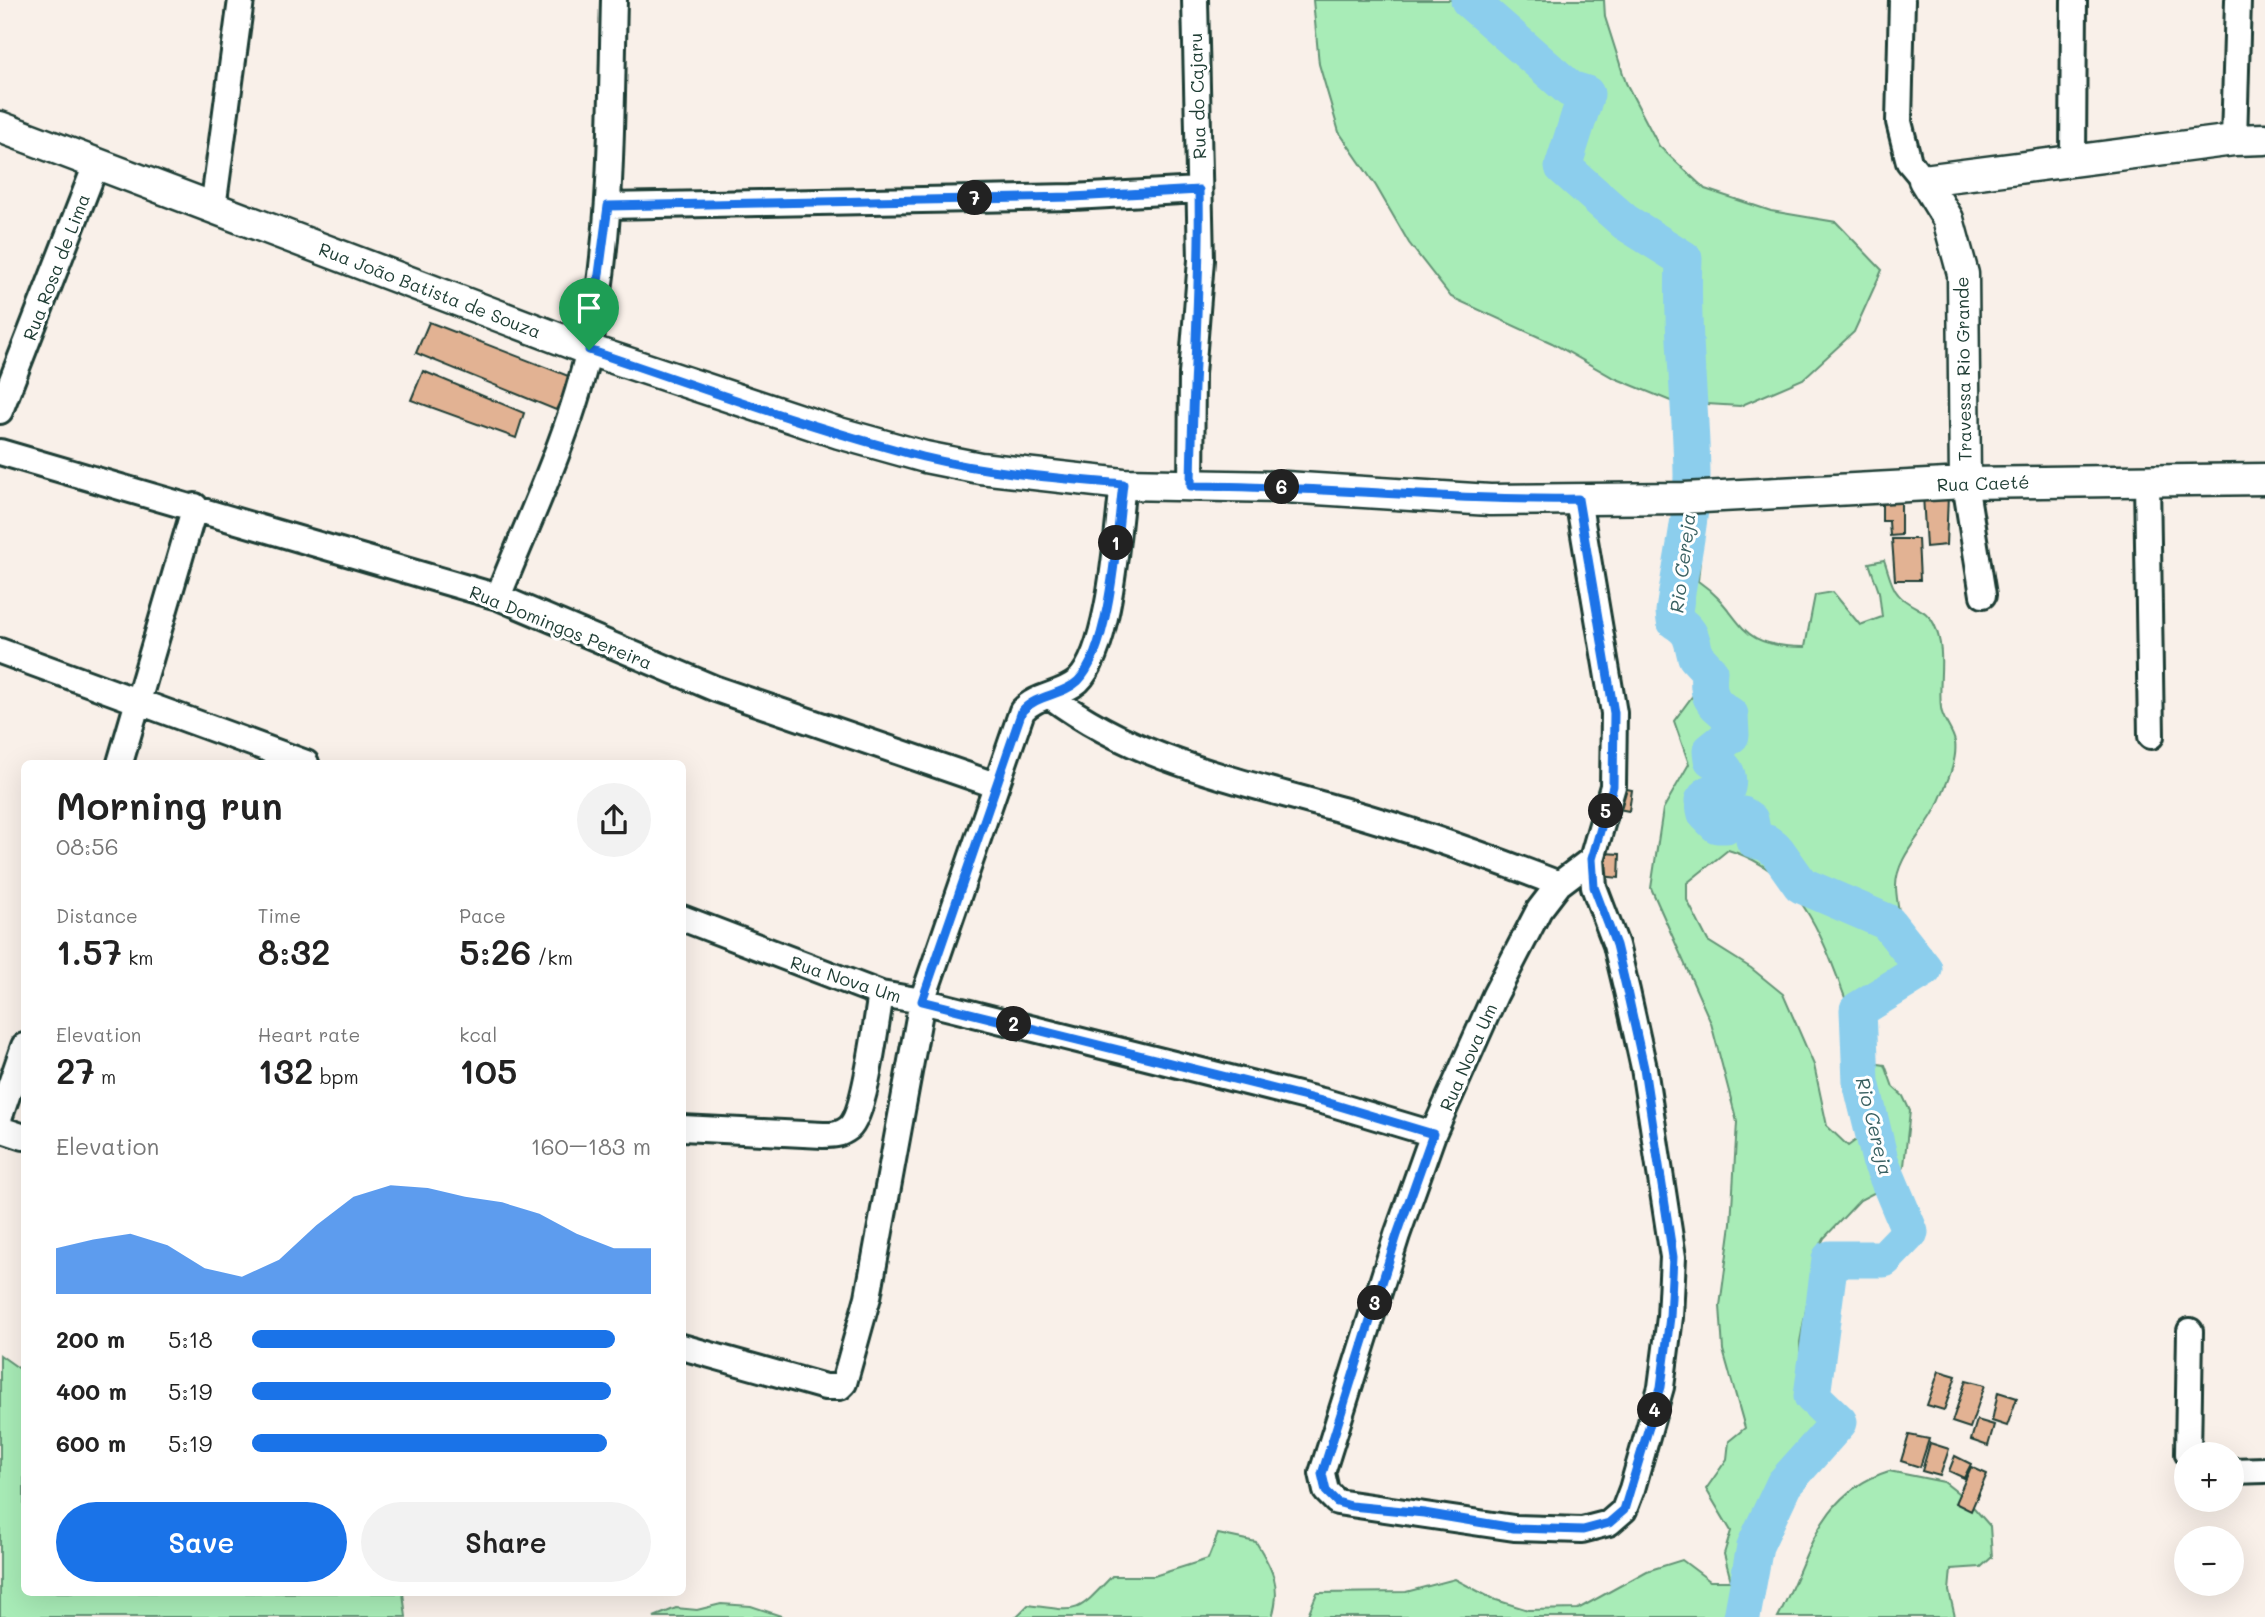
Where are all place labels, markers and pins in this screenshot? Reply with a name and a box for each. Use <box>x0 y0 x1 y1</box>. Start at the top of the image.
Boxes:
pin: 7 <box>958 180 992 216</box>
pin <box>559 278 619 350</box>
pin: 6 <box>1264 470 1300 504</box>
pin: 1 <box>1098 526 1134 560</box>
pin: 5 <box>1588 794 1624 828</box>
pin: 2 <box>996 1006 1032 1042</box>
pin: 3 <box>1358 1286 1392 1320</box>
pin: 4 <box>1638 1392 1672 1428</box>

